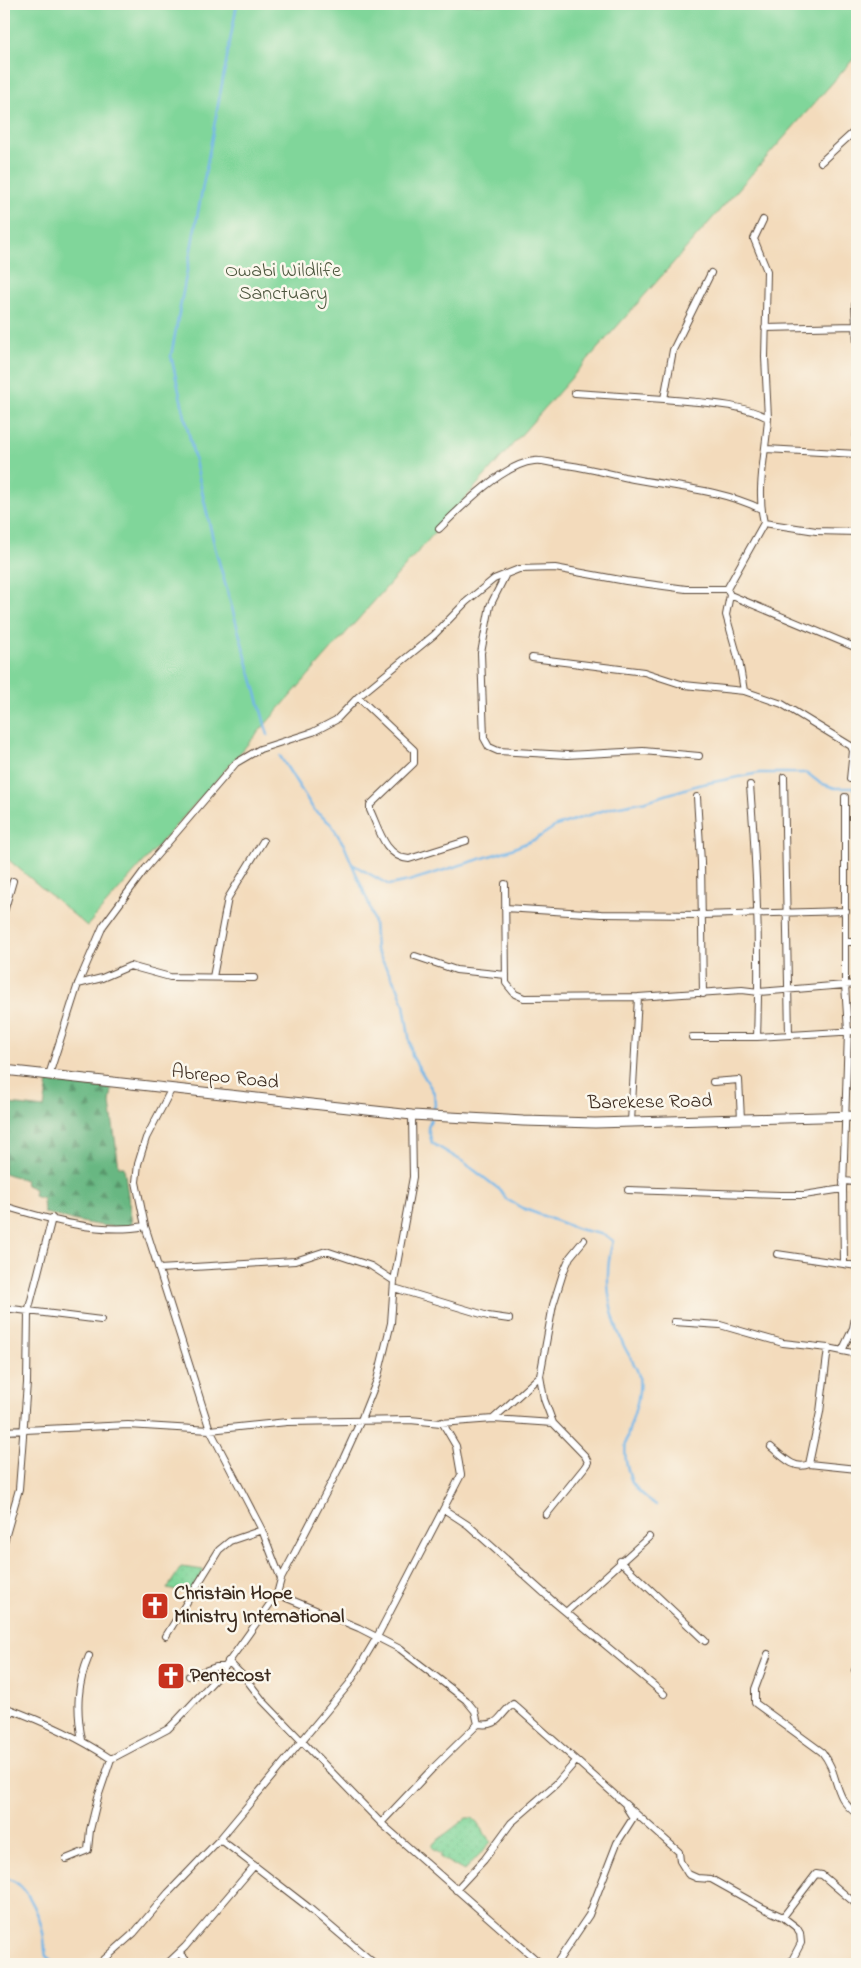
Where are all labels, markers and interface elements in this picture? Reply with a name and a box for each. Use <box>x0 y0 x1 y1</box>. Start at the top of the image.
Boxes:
park label: Owabi Wildlife Sanctuary <box>225 257 341 309</box>
street label: Abrepo Road <box>170 1058 280 1098</box>
street label: Barekese Road <box>586 1087 713 1119</box>
place label: Christain Hope Ministry International <box>174 1580 344 1633</box>
church icon: Christain Hope Ministry International <box>140 1591 170 1621</box>
church icon: Pentecost <box>156 1661 186 1691</box>
place label: Pentecost <box>190 1662 271 1691</box>

